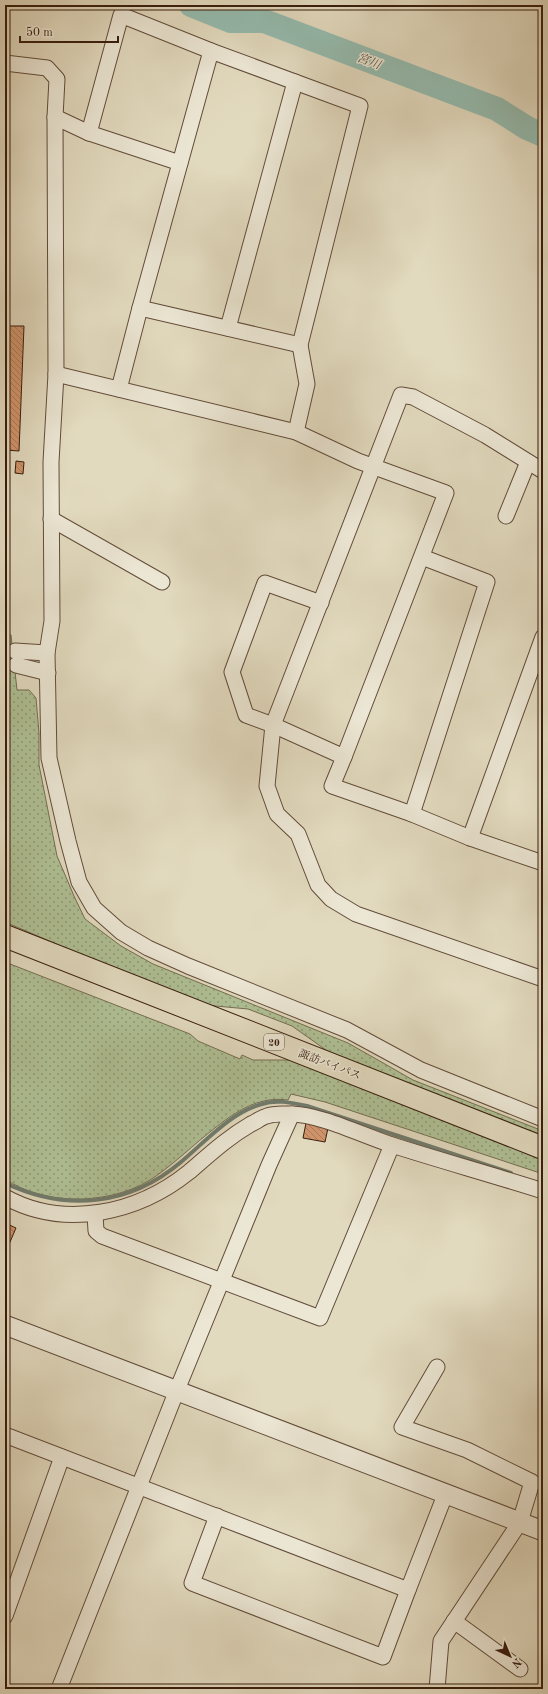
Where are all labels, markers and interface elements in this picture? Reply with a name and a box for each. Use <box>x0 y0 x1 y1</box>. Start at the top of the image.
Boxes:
scale bar <box>20 18 118 44</box>
text: 50 m <box>26 26 53 39</box>
water label: 宮川 <box>355 50 385 73</box>
road number: 20 <box>264 1034 284 1050</box>
street label: 諏訪バイパス <box>297 1047 363 1082</box>
north arrow <box>490 1636 530 1676</box>
text: N <box>509 1655 523 1669</box>

